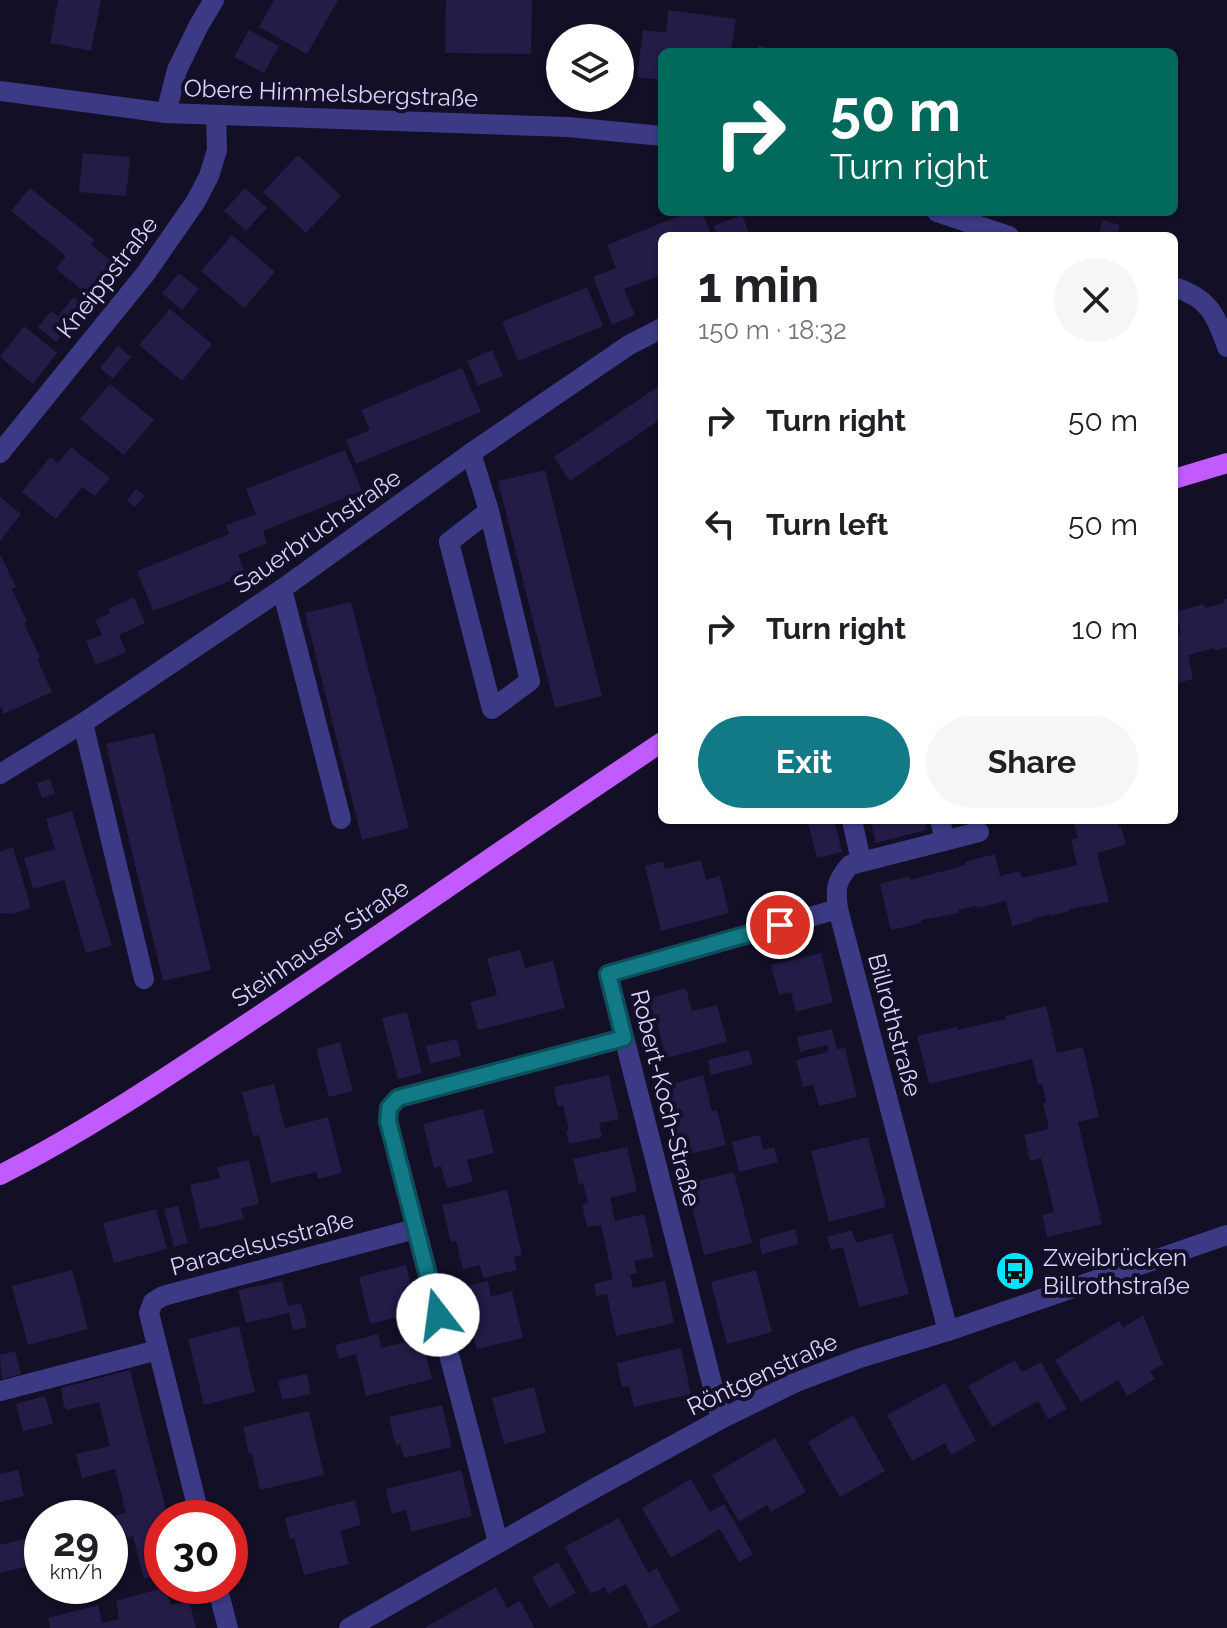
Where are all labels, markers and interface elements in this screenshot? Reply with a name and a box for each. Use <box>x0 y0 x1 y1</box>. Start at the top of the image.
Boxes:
map controls <box>546 24 634 112</box>
button: layers <box>546 24 634 112</box>
street label: Obere Himmelsbergstraße <box>183 73 479 113</box>
text: 50 m <box>830 78 961 144</box>
icon: right <box>698 80 802 184</box>
text: Turn right <box>830 145 989 187</box>
street label: Kneippstraße <box>50 210 164 344</box>
text: 1 min <box>698 257 819 313</box>
button: close <box>1054 258 1138 342</box>
text: 150 m · 18:32 <box>698 315 847 345</box>
icon: right <box>698 398 742 442</box>
text: Turn right <box>766 403 906 438</box>
text: 50 m <box>1068 403 1138 438</box>
street label: Sauerbruchstraße <box>228 462 406 600</box>
icon: left <box>698 502 742 546</box>
text: Turn left <box>766 507 888 542</box>
text: 50 m <box>1068 507 1138 542</box>
icon: right <box>698 606 742 650</box>
text: Turn right <box>766 611 906 646</box>
text: 10 m <box>1072 611 1138 646</box>
button: Exit <box>698 716 910 808</box>
button: Share <box>926 716 1138 808</box>
street label: Steinhauser Straße <box>226 873 414 1013</box>
pin <box>746 891 814 959</box>
icon: arrive <box>758 903 802 947</box>
street label: Billrothstraße <box>862 950 928 1100</box>
street label: Robert-Koch-Straße <box>625 987 707 1209</box>
street label: Paracelsusstraße <box>167 1205 357 1281</box>
place label: Zweibrücken Billrothstraße <box>1043 1243 1190 1300</box>
bus stop icon: Zweibrücken Billrothstraße <box>994 1250 1036 1292</box>
position arrow <box>396 1273 480 1357</box>
street label: Röntgenstraße <box>682 1327 842 1421</box>
speed limit sign: 30 <box>144 1500 248 1604</box>
text: 29 <box>53 1518 99 1565</box>
text: km/h <box>50 1560 102 1584</box>

